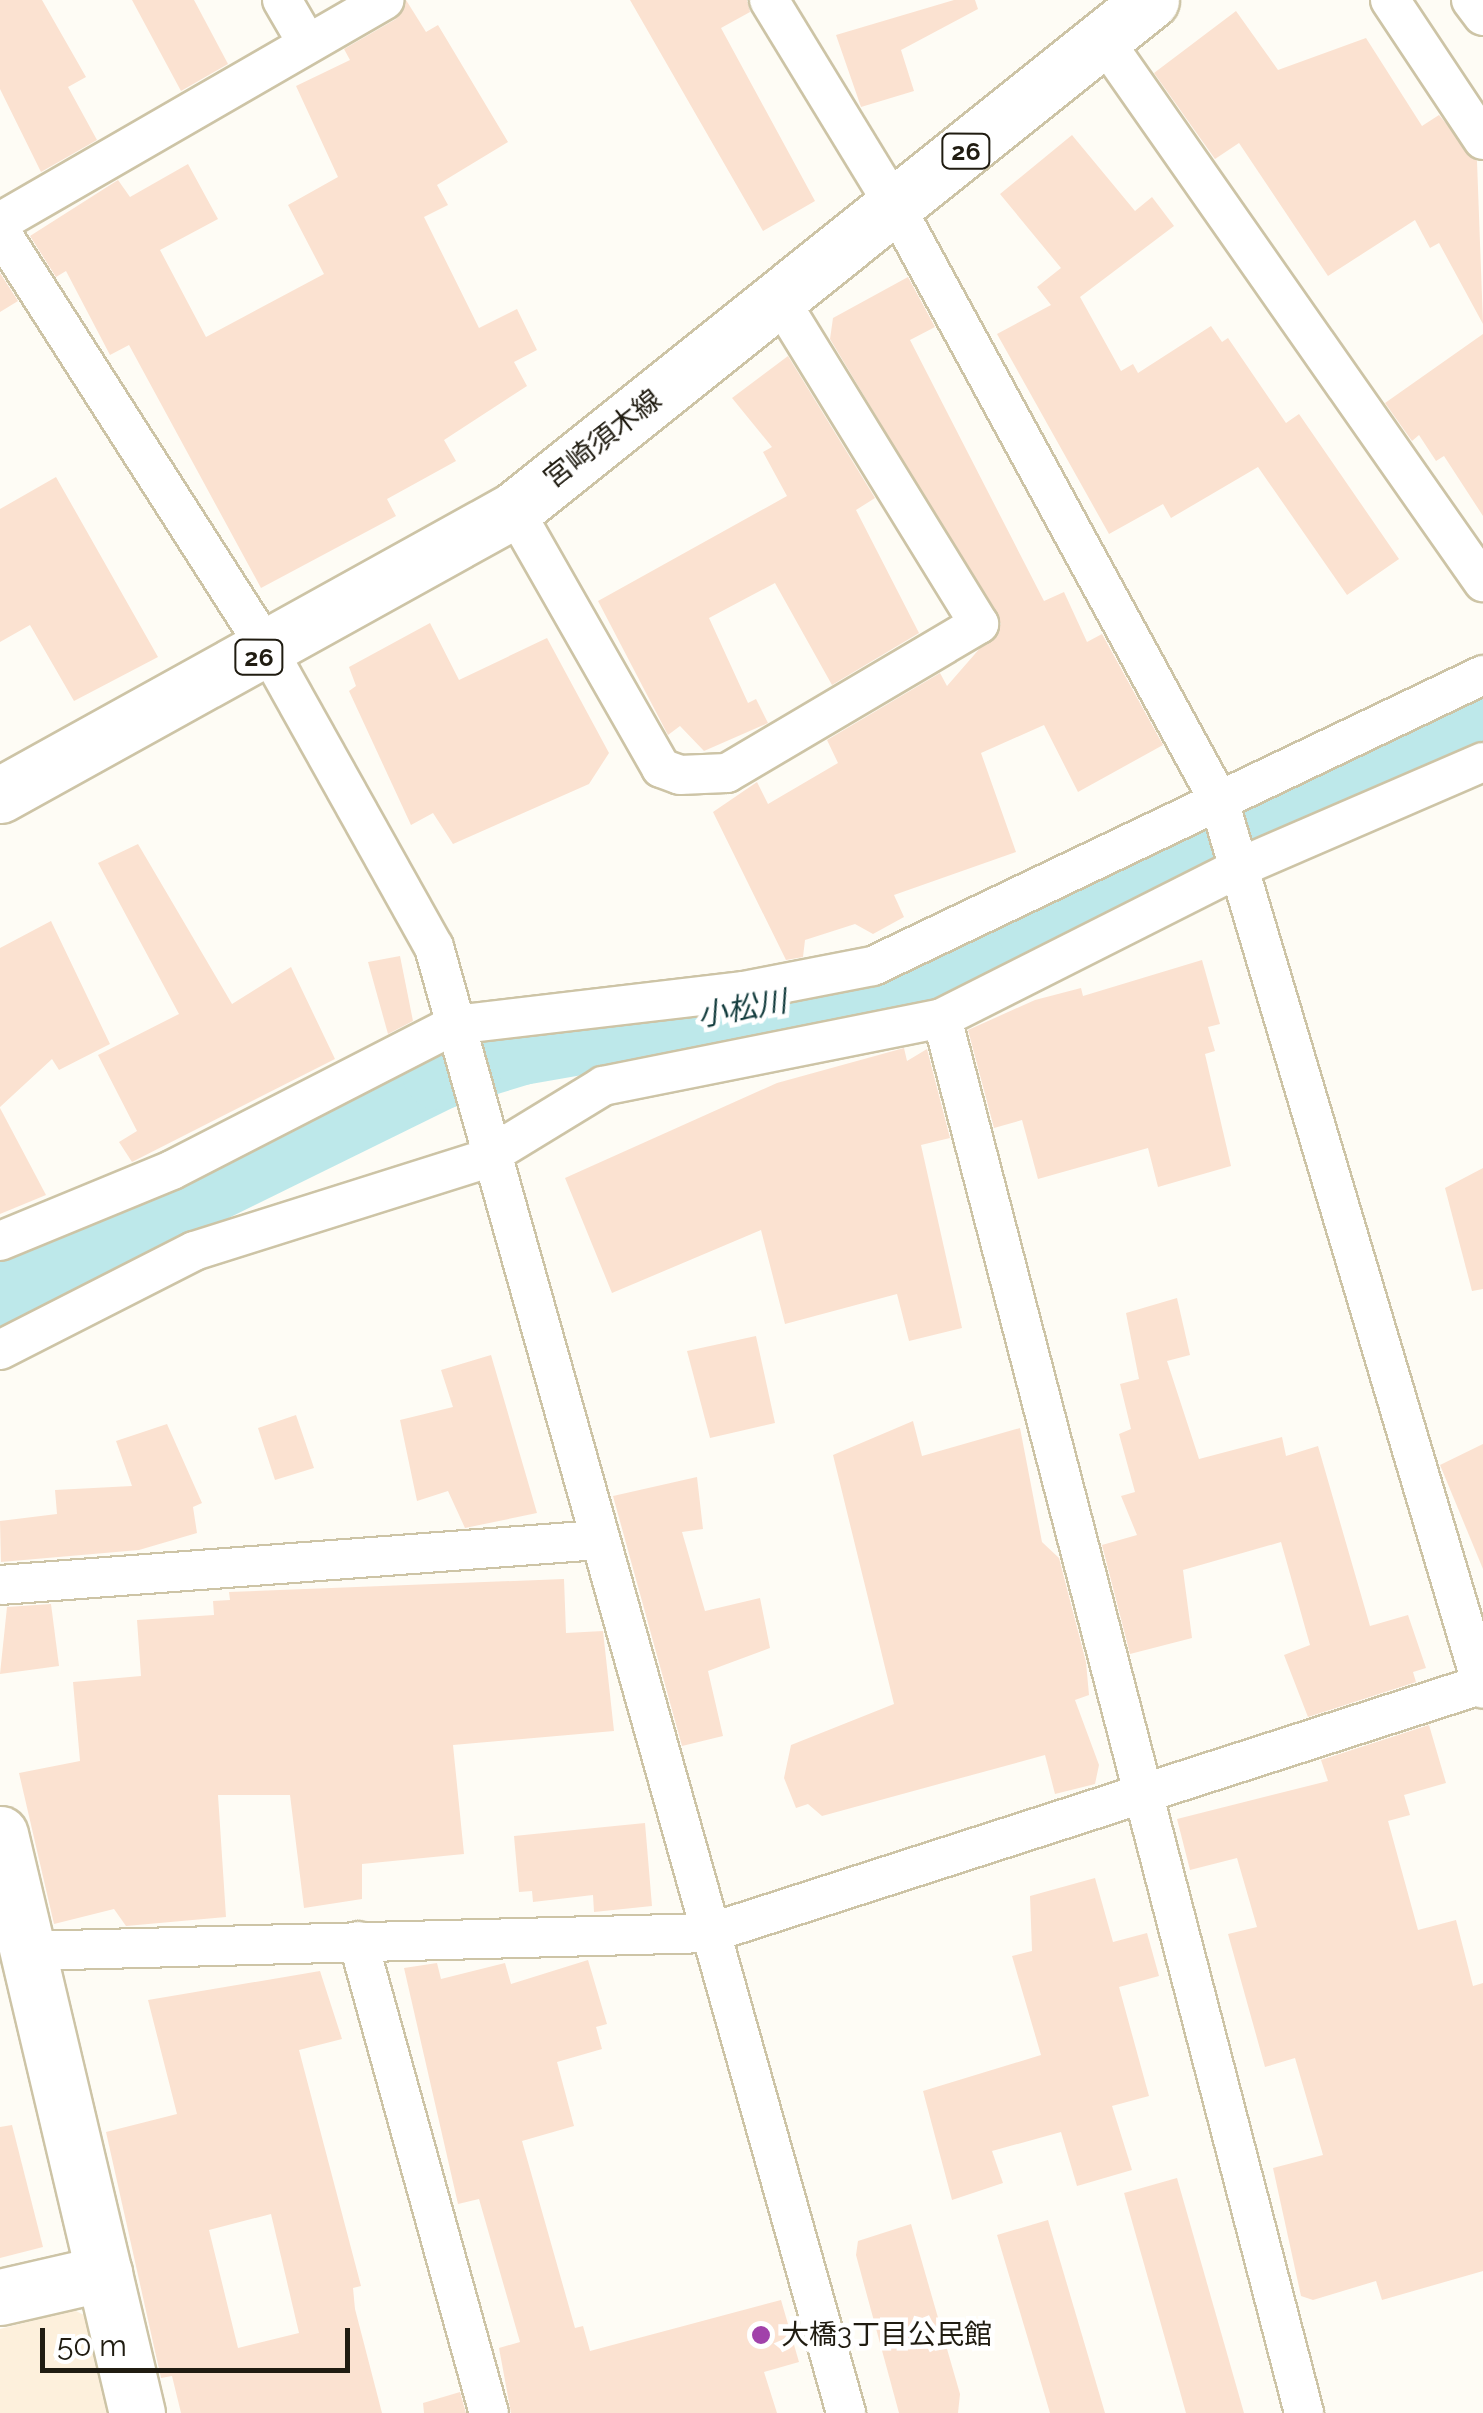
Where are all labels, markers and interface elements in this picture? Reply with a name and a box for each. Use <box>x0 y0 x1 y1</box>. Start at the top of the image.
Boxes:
road number: 26 <box>941 131 991 171</box>
street label: 宮崎須木線 <box>537 383 669 495</box>
road number: 26 <box>234 637 284 677</box>
water label: 小松川 <box>695 983 789 1035</box>
scale bar <box>45 2308 355 2370</box>
place label: 大橋3丁目公民館 <box>781 2318 992 2352</box>
marker: 大橋3丁目公民館 <box>750 2324 772 2346</box>
text: 50 m <box>57 2328 127 2363</box>

